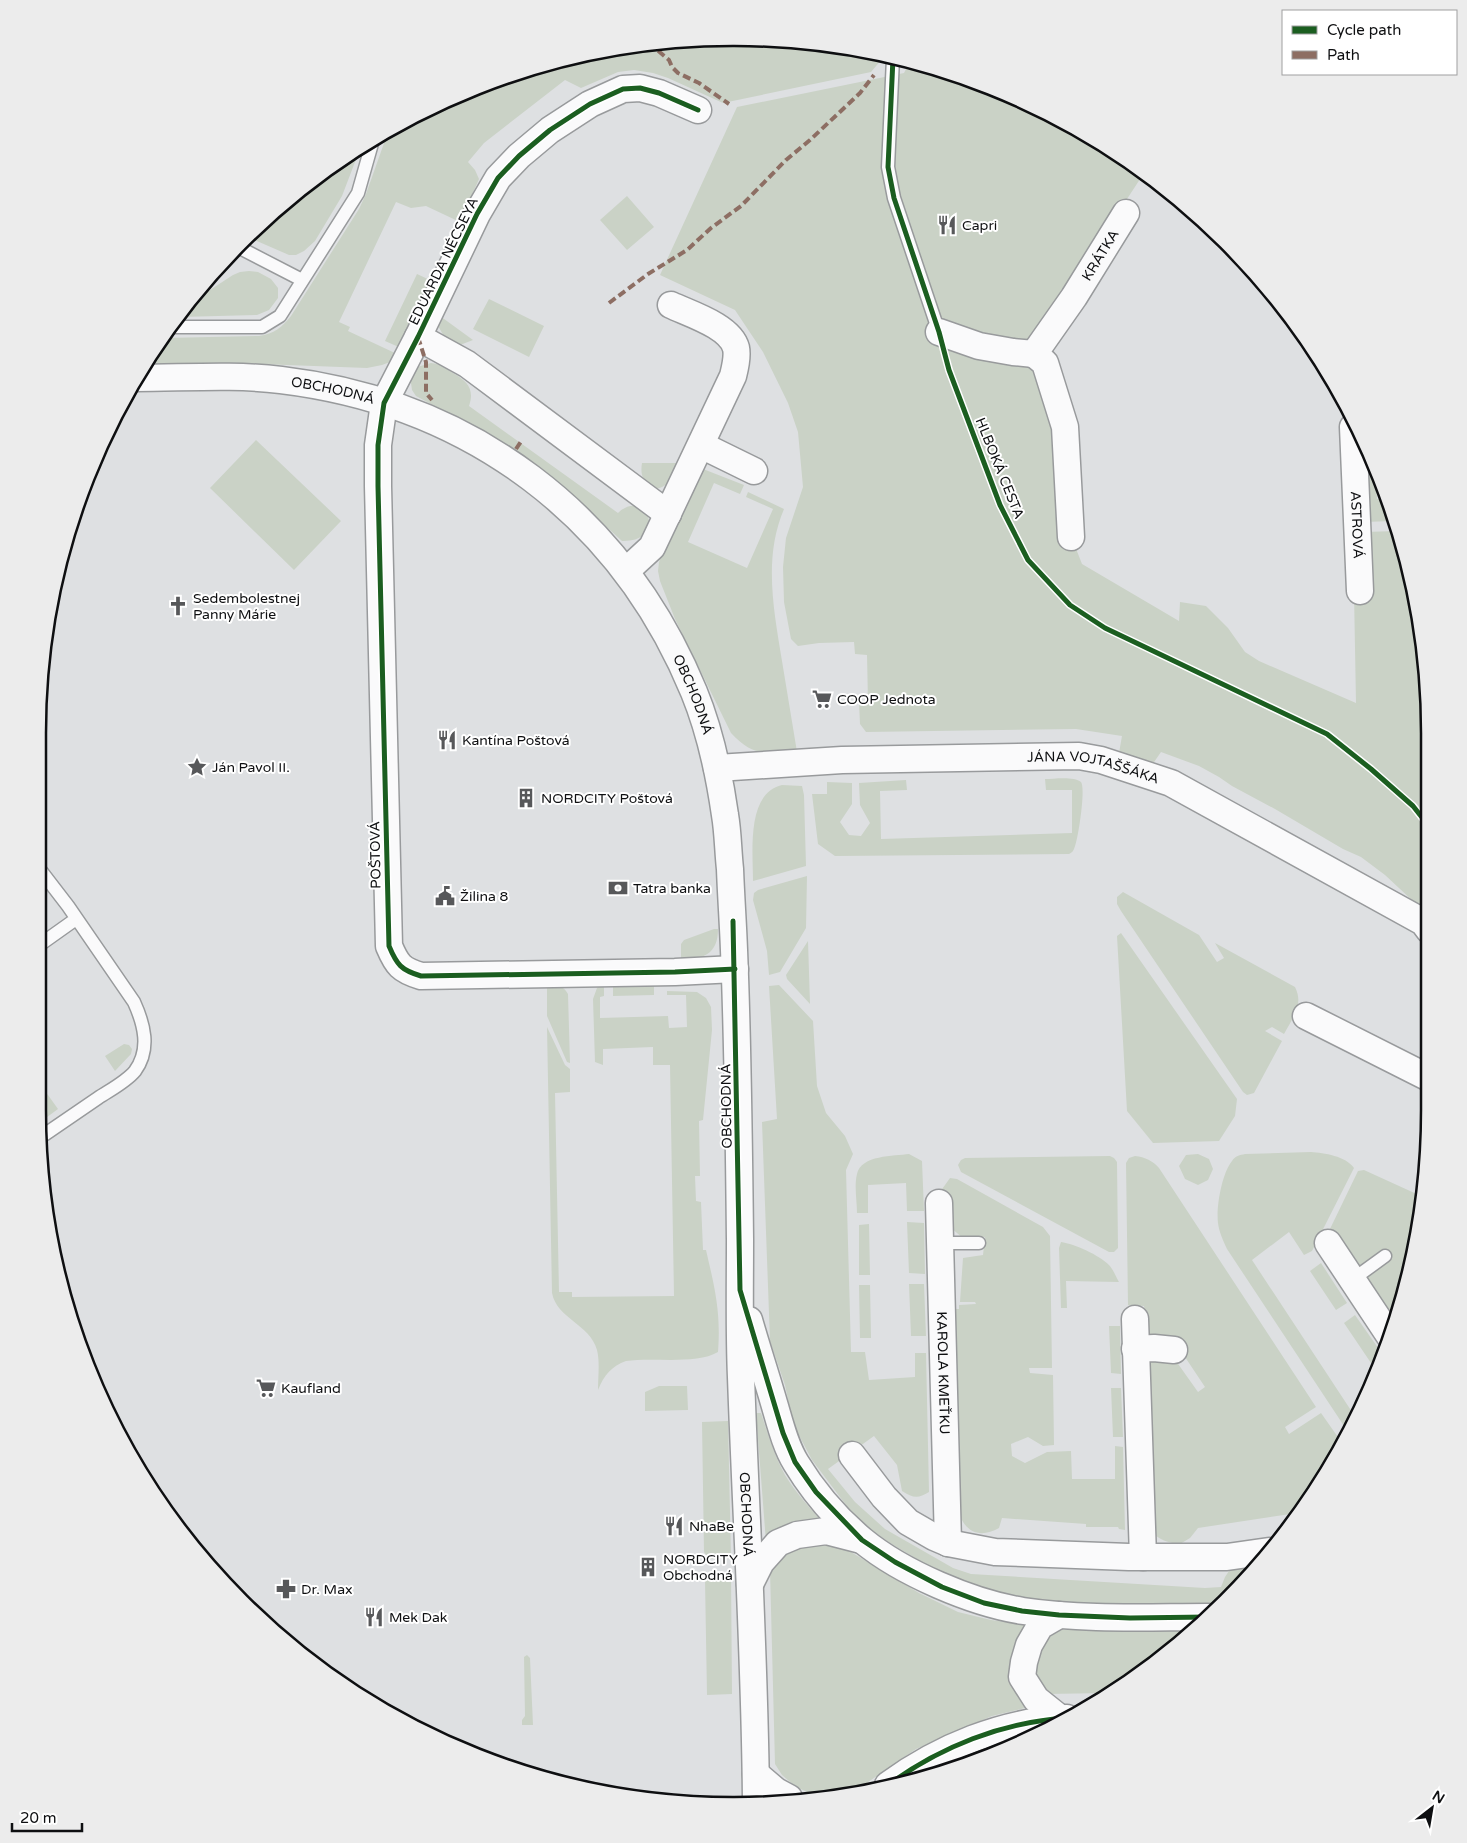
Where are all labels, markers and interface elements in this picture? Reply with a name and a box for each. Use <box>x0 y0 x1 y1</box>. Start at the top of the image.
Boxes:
legend <box>1282 10 1457 75</box>
text: Cycle path <box>1327 21 1401 39</box>
text: Path <box>1327 46 1360 64</box>
street label: EDUARDA NÉCSEYA <box>405 194 482 328</box>
restaurant icon: Capri <box>936 214 958 236</box>
place label: Capri <box>962 217 997 234</box>
street label: KRÁTKA <box>1078 227 1123 284</box>
street label: OBCHODNÁ <box>290 373 377 408</box>
street label: HLBOKÁ CESTA <box>971 415 1028 521</box>
street label: ASTROVÁ <box>1347 491 1367 559</box>
place label: Sedembolestnej Panny Márie <box>193 590 300 623</box>
church icon: Sedembolestnej Panny Márie <box>167 595 189 617</box>
street label: OBCHODNÁ <box>669 652 716 737</box>
supermarket icon: COOP Jednota <box>811 688 833 710</box>
place label: COOP Jednota <box>837 691 936 708</box>
restaurant icon: Kantína Poštová <box>436 729 458 751</box>
place label: Kantína Poštová <box>462 732 570 749</box>
street label: JÁNA VOJTAŠŠÁKA <box>1027 748 1161 788</box>
place icon: Ján Pavol II. <box>186 756 208 778</box>
place label: Ján Pavol II. <box>212 759 290 776</box>
building icon: NORDCITY Poštová <box>515 787 537 809</box>
place label: NORDCITY Poštová <box>541 790 673 807</box>
street label: POŠTOVÁ <box>366 821 385 889</box>
bank icon: Tatra banka <box>607 877 629 899</box>
place label: Tatra banka <box>633 880 711 897</box>
public building icon: Žilina 8 <box>434 885 456 907</box>
place label: Žilina 8 <box>460 888 508 905</box>
street label: OBCHODNÁ <box>717 1063 736 1149</box>
street label: KAROLA KMEŤKU <box>933 1311 953 1435</box>
supermarket icon: Kaufland <box>255 1377 277 1399</box>
place label: Kaufland <box>281 1380 341 1397</box>
street label: OBCHODNÁ <box>736 1472 757 1557</box>
restaurant icon: NhaBe <box>663 1515 685 1537</box>
place label: NhaBe <box>689 1518 734 1535</box>
place label: NORDCITY Obchodná <box>663 1551 738 1584</box>
building icon: NORDCITY Obchodná <box>637 1556 659 1578</box>
pharmacy icon: Dr. Max <box>275 1578 297 1600</box>
place label: Dr. Max <box>301 1581 353 1598</box>
restaurant icon: Mek Dak <box>363 1606 385 1628</box>
place label: Mek Dak <box>389 1609 448 1626</box>
north arrow <box>1407 1783 1457 1833</box>
text: N <box>1429 1787 1448 1807</box>
scale bar <box>12 1800 82 1832</box>
text: 20 m <box>20 1809 57 1827</box>

